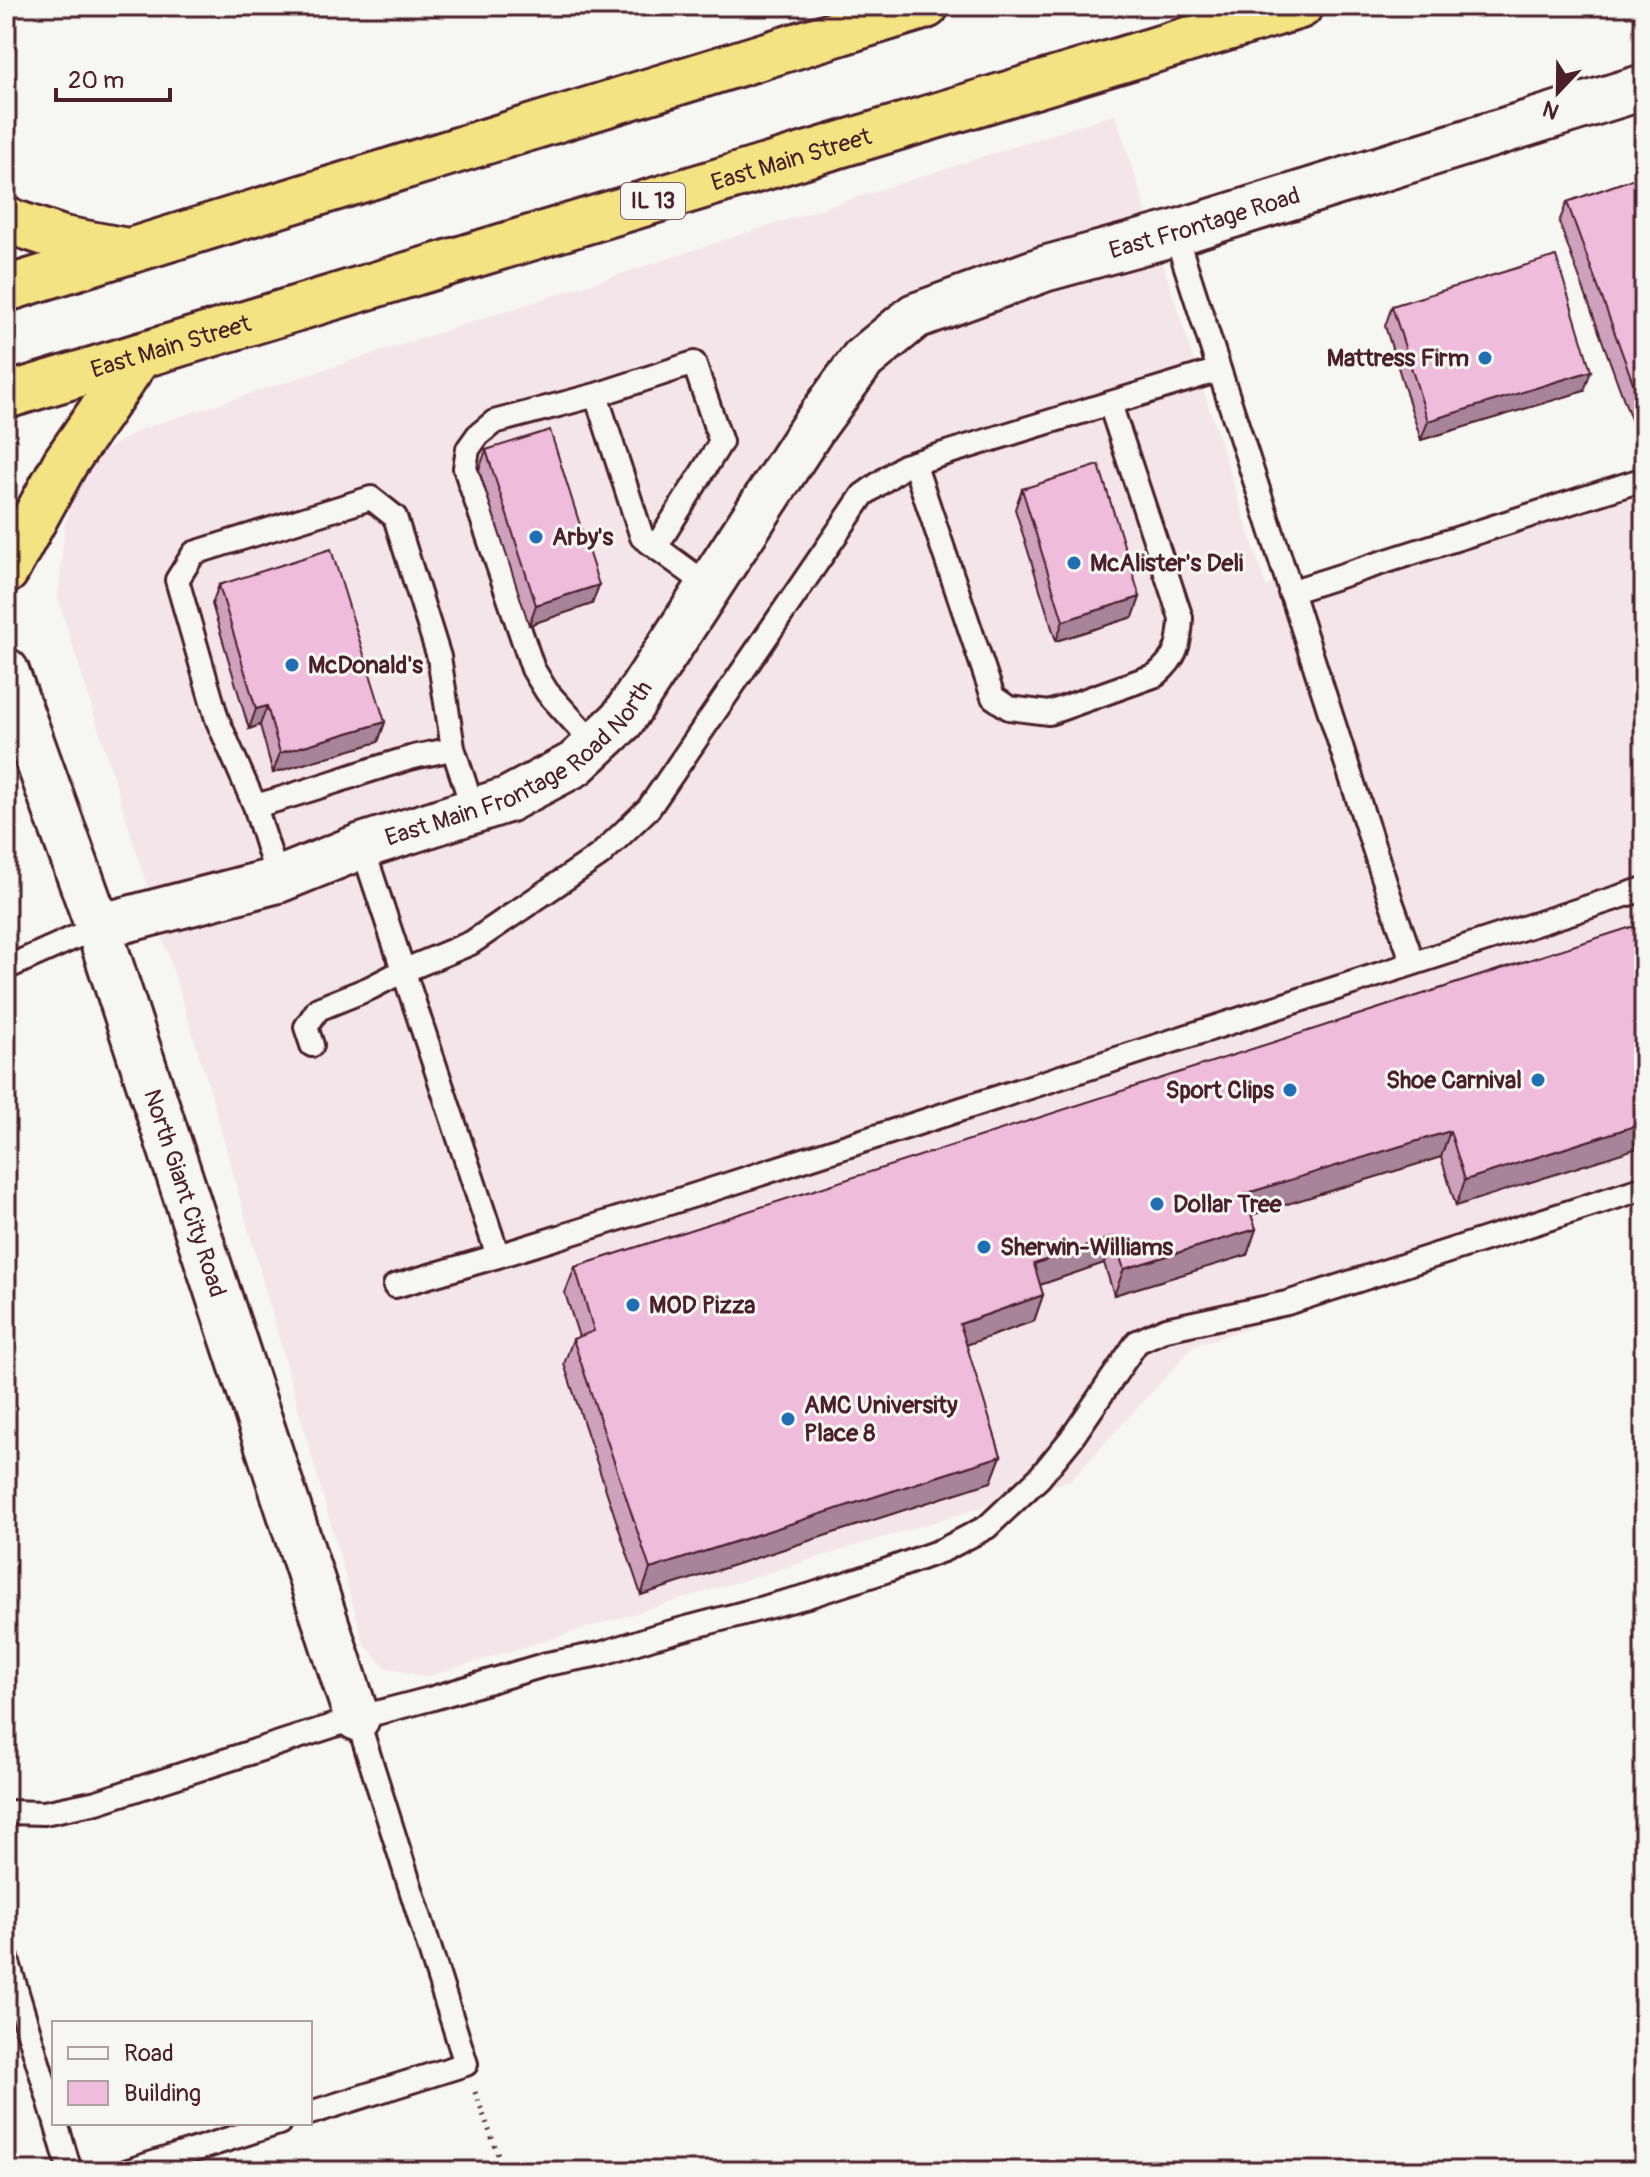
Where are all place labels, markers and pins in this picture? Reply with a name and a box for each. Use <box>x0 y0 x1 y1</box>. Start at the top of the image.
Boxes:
place label: Mattress Firm <box>1327 344 1469 373</box>
marker: Mattress Firm <box>1476 349 1494 367</box>
place label: Arby's <box>552 523 613 552</box>
marker: Arby's <box>527 528 545 546</box>
place label: McAlister's Deli <box>1090 549 1243 578</box>
marker: McAlister's Deli <box>1065 554 1083 572</box>
place label: McDonald's <box>308 651 423 680</box>
marker: McDonald's <box>283 656 301 674</box>
place label: Shoe Carnival <box>1386 1066 1522 1095</box>
marker: Shoe Carnival <box>1529 1071 1547 1089</box>
place label: Sport Clips <box>1165 1076 1274 1105</box>
marker: Sport Clips <box>1281 1081 1299 1099</box>
place label: Dollar Tree <box>1173 1190 1283 1219</box>
marker: Dollar Tree <box>1148 1195 1166 1213</box>
place label: Sherwin-Williams <box>1000 1233 1173 1262</box>
marker: Sherwin-Williams <box>975 1238 993 1256</box>
place label: MOD Pizza <box>649 1291 755 1320</box>
marker: MOD Pizza <box>624 1296 642 1314</box>
place label: AMC University Place 8 <box>804 1391 958 1448</box>
marker: AMC University Place 8 <box>779 1410 797 1428</box>

